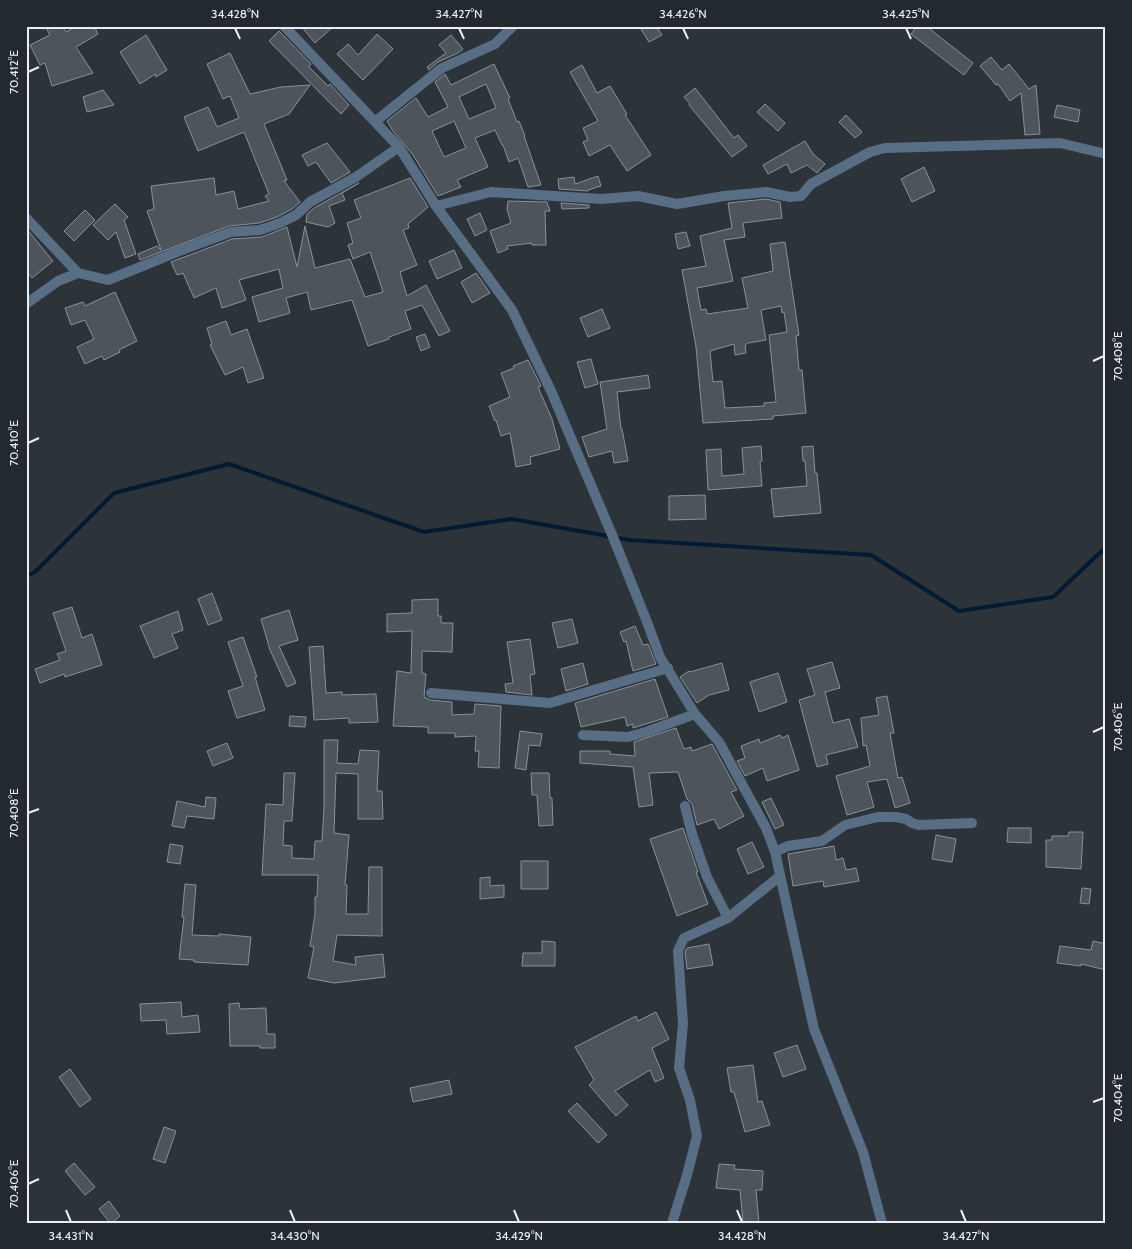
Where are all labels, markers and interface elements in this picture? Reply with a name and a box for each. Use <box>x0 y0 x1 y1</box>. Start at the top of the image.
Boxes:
text: 34.428°N <box>211 6 259 21</box>
text: 34.427°N <box>436 6 482 21</box>
text: 34.426°N <box>659 6 707 21</box>
text: 34.425°N <box>882 6 930 21</box>
text: 70.412°E <box>6 50 21 94</box>
text: 70.408°E <box>1110 331 1125 381</box>
text: 70.410°E <box>6 420 21 466</box>
text: 70.406°E <box>1110 702 1125 751</box>
text: 70.408°E <box>6 788 21 838</box>
text: 70.404°E <box>1110 1073 1125 1122</box>
text: 70.406°E <box>6 1159 21 1208</box>
text: 34.431°N <box>48 1228 94 1243</box>
text: 34.430°N <box>270 1228 320 1243</box>
text: 34.429°N <box>495 1228 543 1243</box>
text: 34.428°N <box>718 1228 766 1243</box>
text: 34.427°N <box>943 1228 989 1243</box>

